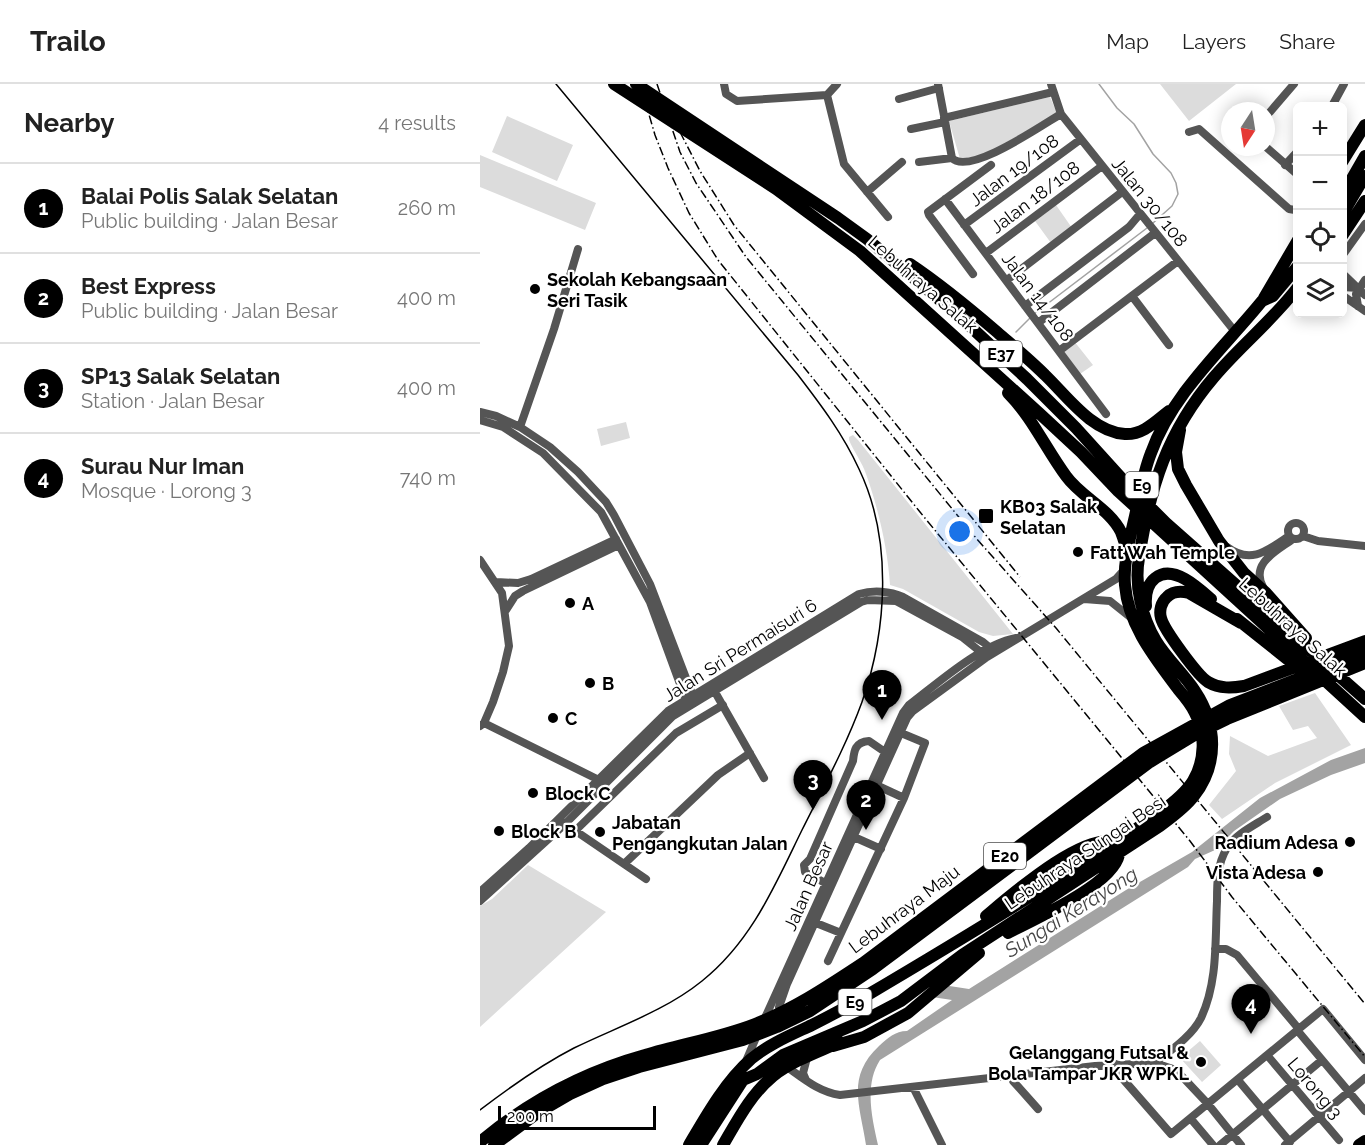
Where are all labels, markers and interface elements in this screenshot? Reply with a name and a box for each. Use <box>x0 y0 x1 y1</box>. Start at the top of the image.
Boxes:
text: Trailo <box>30 25 106 58</box>
text: Map <box>1106 29 1149 54</box>
text: Layers <box>1182 29 1246 54</box>
text: Share <box>1279 29 1335 54</box>
north arrow <box>1221 102 1275 156</box>
map controls <box>1293 102 1347 318</box>
button: + <box>1293 102 1347 156</box>
text: Nearby <box>24 108 114 138</box>
text: 4 results <box>378 111 456 135</box>
street label: Jalan 19/108 <box>965 130 1063 210</box>
street label: Jalan 30/108 <box>1108 153 1192 251</box>
button: − <box>1293 156 1347 210</box>
street label: Jalan 18/108 <box>986 157 1084 237</box>
text: Balai Polis Salak Selatan <box>81 183 338 209</box>
text: 1 <box>39 196 48 220</box>
text: 260 m <box>398 196 456 220</box>
text: Public building · Jalan Besar <box>81 209 338 233</box>
button: locate <box>1293 210 1347 264</box>
street label: Lebuhraya Salak <box>864 231 982 337</box>
street label: Jalan 14/108 <box>998 249 1078 345</box>
button: layers <box>1293 264 1347 318</box>
place label: Sekolah Kebangsaan Seri Tasik <box>547 269 727 311</box>
text: Best Express <box>81 273 216 299</box>
marker: Sekolah Kebangsaan Seri Tasik <box>528 282 542 296</box>
text: 2 <box>38 286 49 310</box>
text: 400 m <box>397 286 456 310</box>
text: Public building · Jalan Besar <box>81 299 338 323</box>
road number: E37 <box>980 341 1022 367</box>
text: SP13 Salak Selatan <box>81 363 280 389</box>
text: 3 <box>38 376 49 400</box>
text: 400 m <box>397 376 456 400</box>
text: Station · Jalan Besar <box>81 389 265 413</box>
text: Surau Nur Iman <box>81 453 244 479</box>
text: 4 <box>38 466 49 490</box>
text: 740 m <box>400 466 456 490</box>
road number: E9 <box>1126 472 1158 498</box>
text: Mosque · Lorong 3 <box>81 479 252 503</box>
place label: KB03 Salak Selatan <box>1000 496 1098 538</box>
marker: KB03 Salak Selatan <box>977 507 995 525</box>
your location <box>945 517 974 546</box>
place label: Fatt Wah Temple <box>1090 542 1235 563</box>
marker: Fatt Wah Temple <box>1071 545 1085 559</box>
street label: Lebuhraya Salak <box>1235 573 1352 681</box>
place label: A <box>582 593 595 614</box>
street label: Jalan Sri Permaisuri 6 <box>659 594 821 706</box>
marker: A <box>563 596 577 610</box>
pin: 1 <box>862 670 902 720</box>
place label: B <box>602 673 614 694</box>
marker: B <box>583 676 597 690</box>
place label: C <box>565 708 577 729</box>
marker: C <box>546 711 560 725</box>
pin: 3 <box>794 760 832 810</box>
pin: 2 <box>846 780 886 830</box>
place label: Block C <box>545 783 611 804</box>
marker: Block C <box>526 786 540 800</box>
street label: Lebuhraya Sungai Besi <box>1001 790 1169 914</box>
place label: Jabatan Pengangkutan Jalan <box>612 812 788 854</box>
place label: Block B <box>511 821 577 842</box>
marker: Block B <box>492 824 506 838</box>
marker: Jabatan Pengangkutan Jalan <box>593 825 607 839</box>
place label: Radium Adesa <box>1215 832 1338 853</box>
marker: Radium Adesa <box>1343 835 1357 849</box>
street label: Jalan Besar <box>779 837 837 934</box>
road number: E20 <box>984 843 1026 869</box>
street label: Lebuhraya Maju <box>845 861 963 957</box>
water label: Sungai Kerayong <box>999 861 1142 963</box>
place label: Vista Adesa <box>1206 862 1306 883</box>
marker: Vista Adesa <box>1311 865 1325 879</box>
pin: 4 <box>1232 984 1270 1034</box>
road number: E9 <box>838 989 872 1015</box>
place label: Gelanggang Futsal & Bola Tampar JKR WPKL <box>988 1042 1189 1084</box>
street label: Lorong 3 <box>1283 1053 1347 1123</box>
marker: Gelanggang Futsal & Bola Tampar JKR WPKL <box>1194 1055 1208 1069</box>
scale bar <box>498 1103 656 1130</box>
text: 200 m <box>507 1107 554 1126</box>

